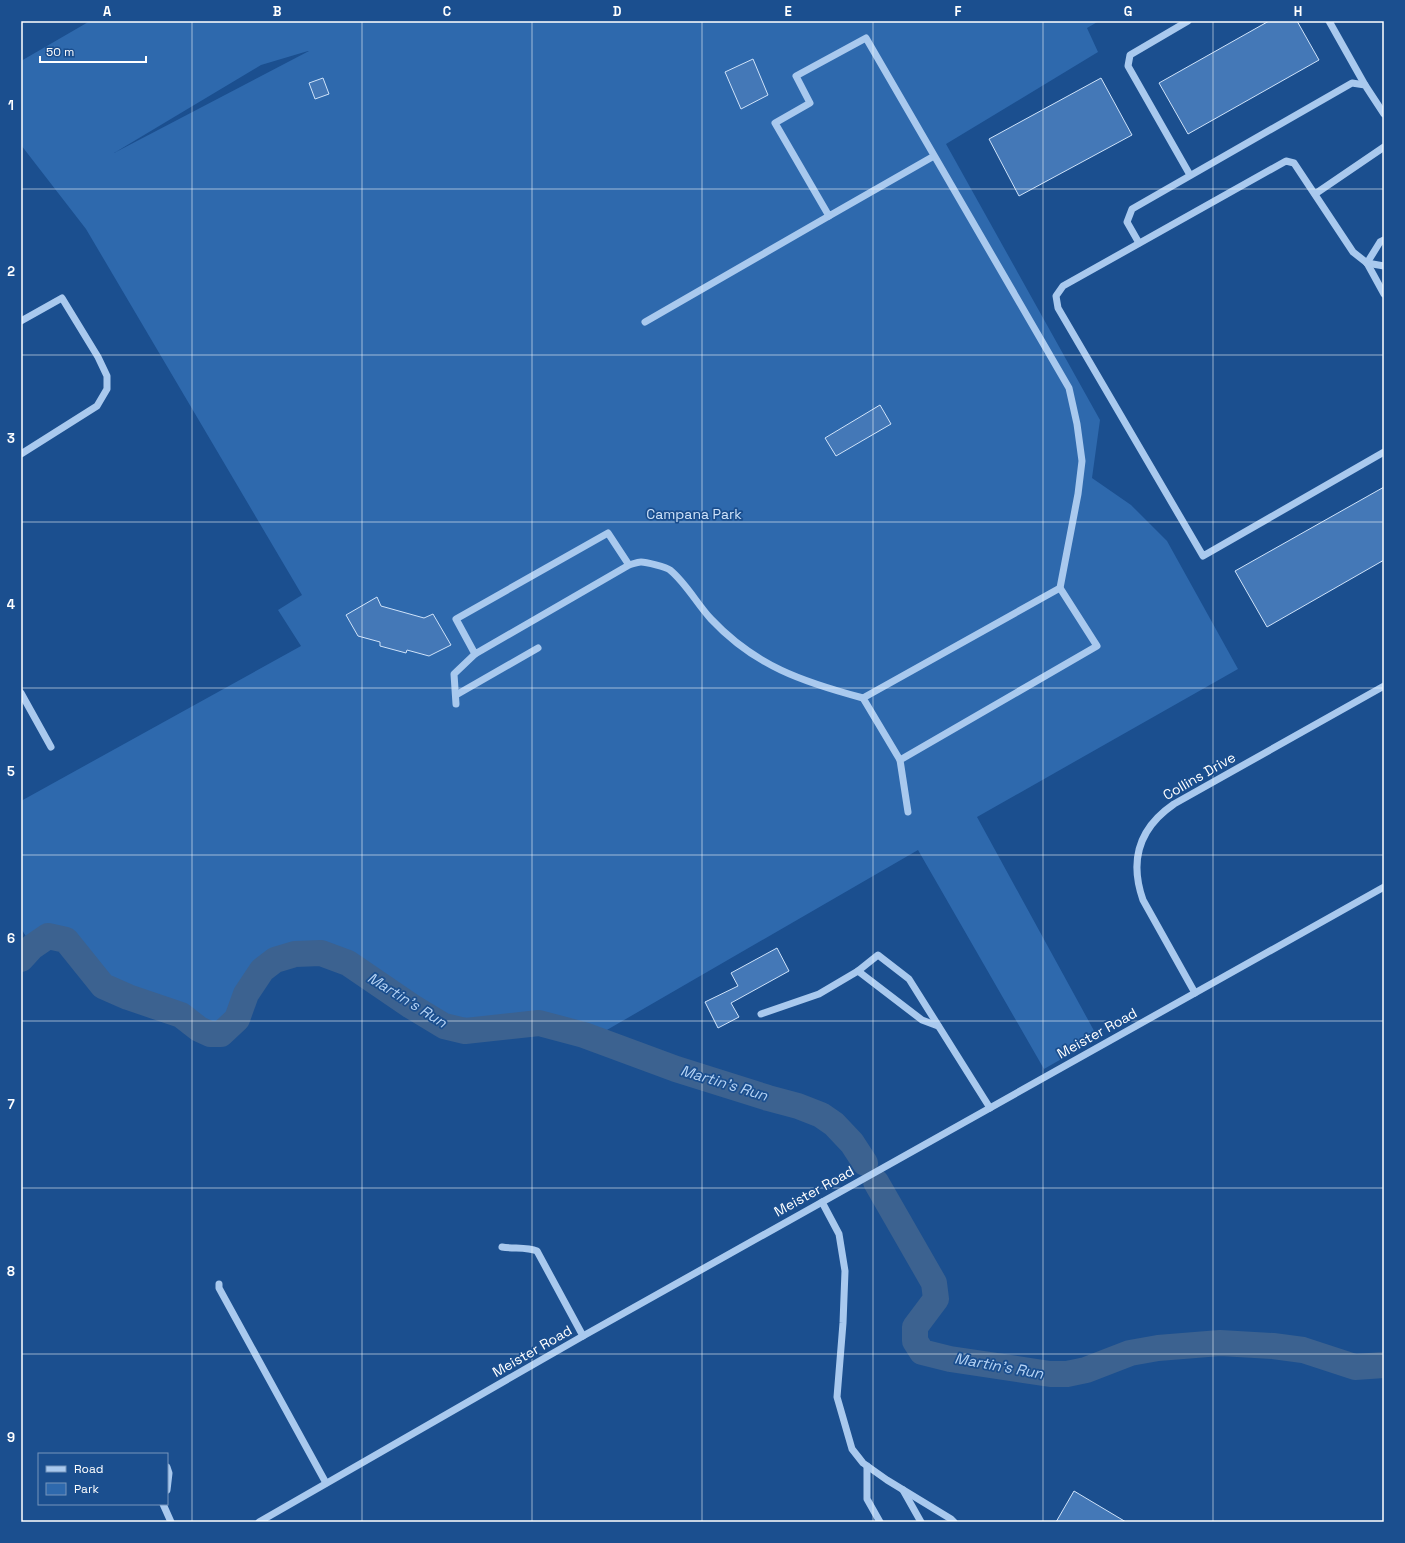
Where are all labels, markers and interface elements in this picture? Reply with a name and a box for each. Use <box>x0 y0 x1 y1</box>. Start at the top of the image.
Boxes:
text: A <box>103 3 112 20</box>
text: B <box>273 3 282 20</box>
text: C <box>443 3 451 20</box>
text: D <box>613 3 622 20</box>
text: E <box>784 3 792 20</box>
text: F <box>955 3 962 20</box>
text: G <box>1124 3 1132 20</box>
text: H <box>1294 3 1302 20</box>
scale bar <box>40 38 146 64</box>
text: 50 m <box>46 44 74 60</box>
text: 1 <box>8 97 14 114</box>
text: 2 <box>7 263 15 280</box>
text: 3 <box>7 430 15 447</box>
park label: Campana Park <box>646 505 742 523</box>
text: 4 <box>7 596 15 613</box>
street label: Collins Drive <box>1159 748 1239 804</box>
text: 5 <box>7 763 15 780</box>
text: 6 <box>7 930 15 947</box>
water label: Martin's Run <box>364 968 451 1032</box>
street label: Meister Road <box>1054 1004 1140 1062</box>
water label: Martin's Run <box>678 1060 771 1105</box>
text: 7 <box>7 1096 15 1113</box>
street label: Meister Road <box>771 1162 857 1220</box>
text: 8 <box>7 1263 15 1280</box>
street label: Meister Road <box>489 1321 575 1381</box>
water label: Martin's Run <box>953 1348 1046 1383</box>
text: 9 <box>7 1429 15 1446</box>
legend <box>38 1453 168 1505</box>
text: Road <box>74 1461 103 1477</box>
text: Park <box>74 1481 99 1497</box>

